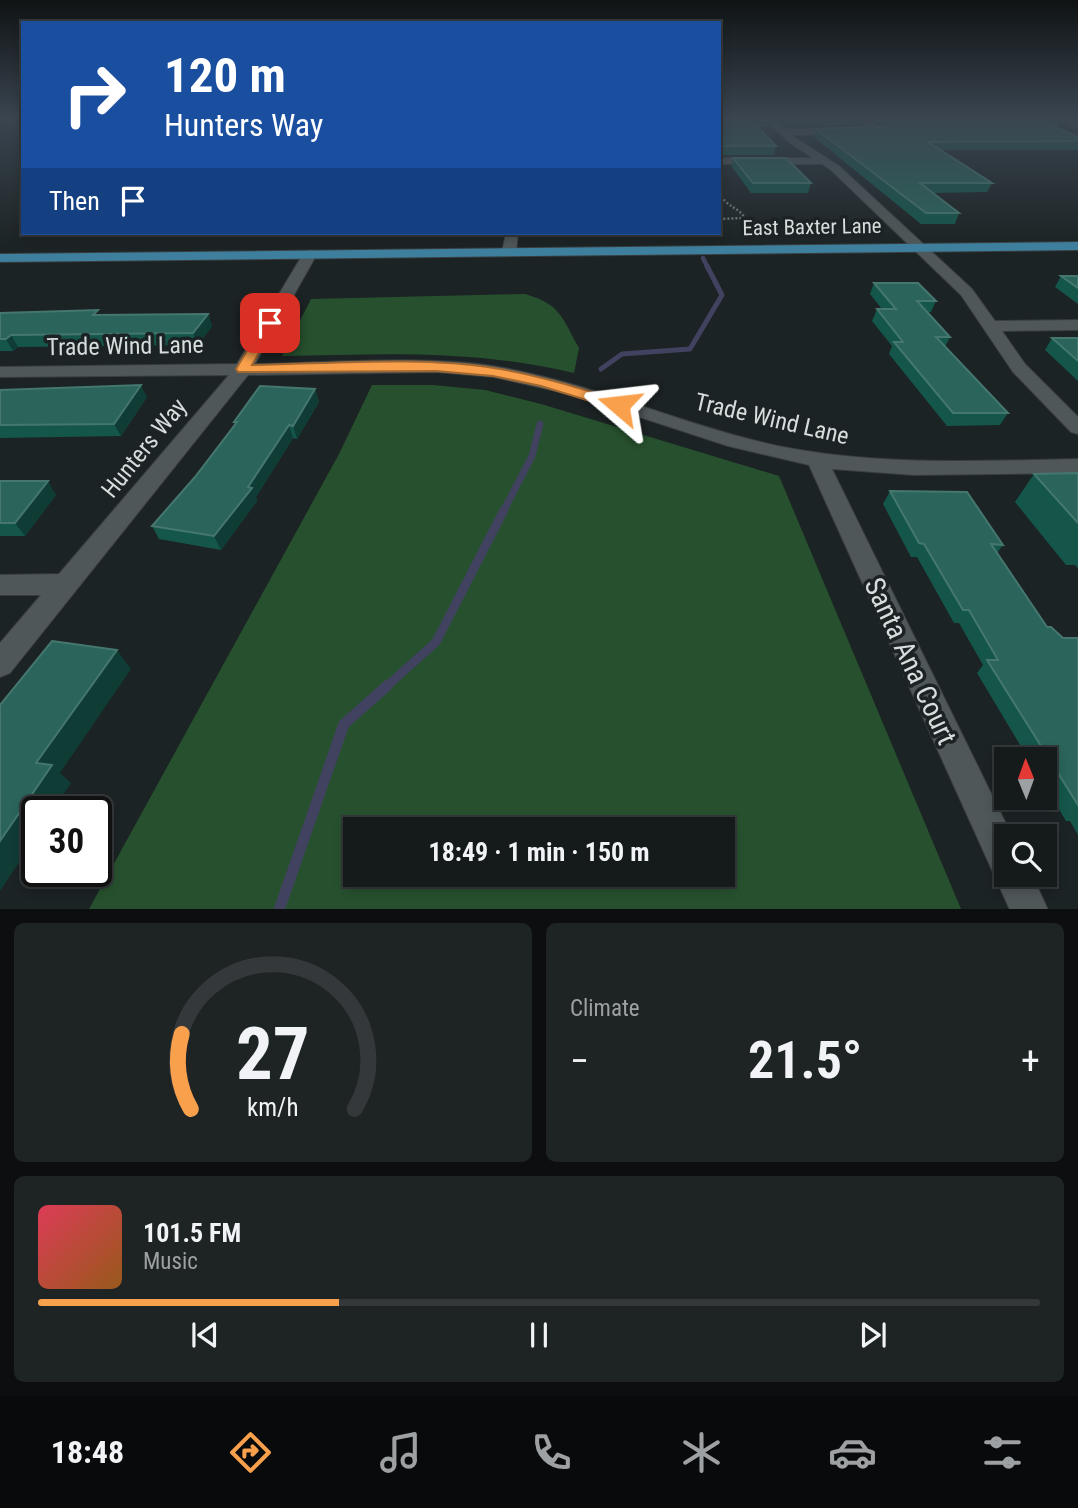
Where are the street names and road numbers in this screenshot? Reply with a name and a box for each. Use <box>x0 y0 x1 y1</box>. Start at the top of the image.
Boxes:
street label: East Baxter Lane <box>742 214 882 240</box>
street label: Trade Wind Lane <box>46 331 204 361</box>
street label: Trade Wind Lane <box>692 388 852 450</box>
street label: Hunters Way <box>96 393 192 503</box>
street label: Santa Ana Court <box>858 573 964 750</box>

